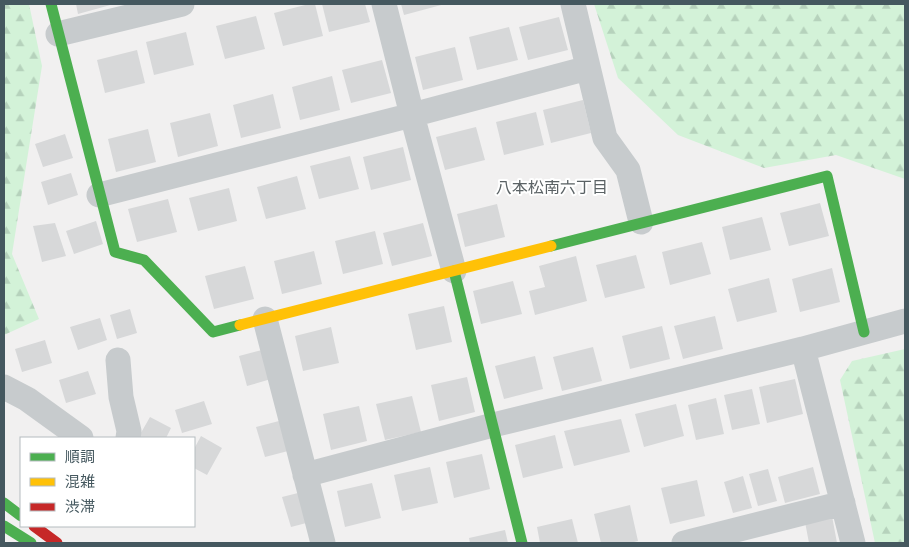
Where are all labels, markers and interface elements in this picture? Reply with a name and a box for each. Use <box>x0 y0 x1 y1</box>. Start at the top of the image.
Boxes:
district label: 八本松南六丁目 <box>496 178 608 197</box>
legend <box>20 437 195 527</box>
text: 順調 <box>65 448 95 466</box>
text: 混雑 <box>65 473 95 491</box>
text: 渋滞 <box>65 498 95 516</box>

